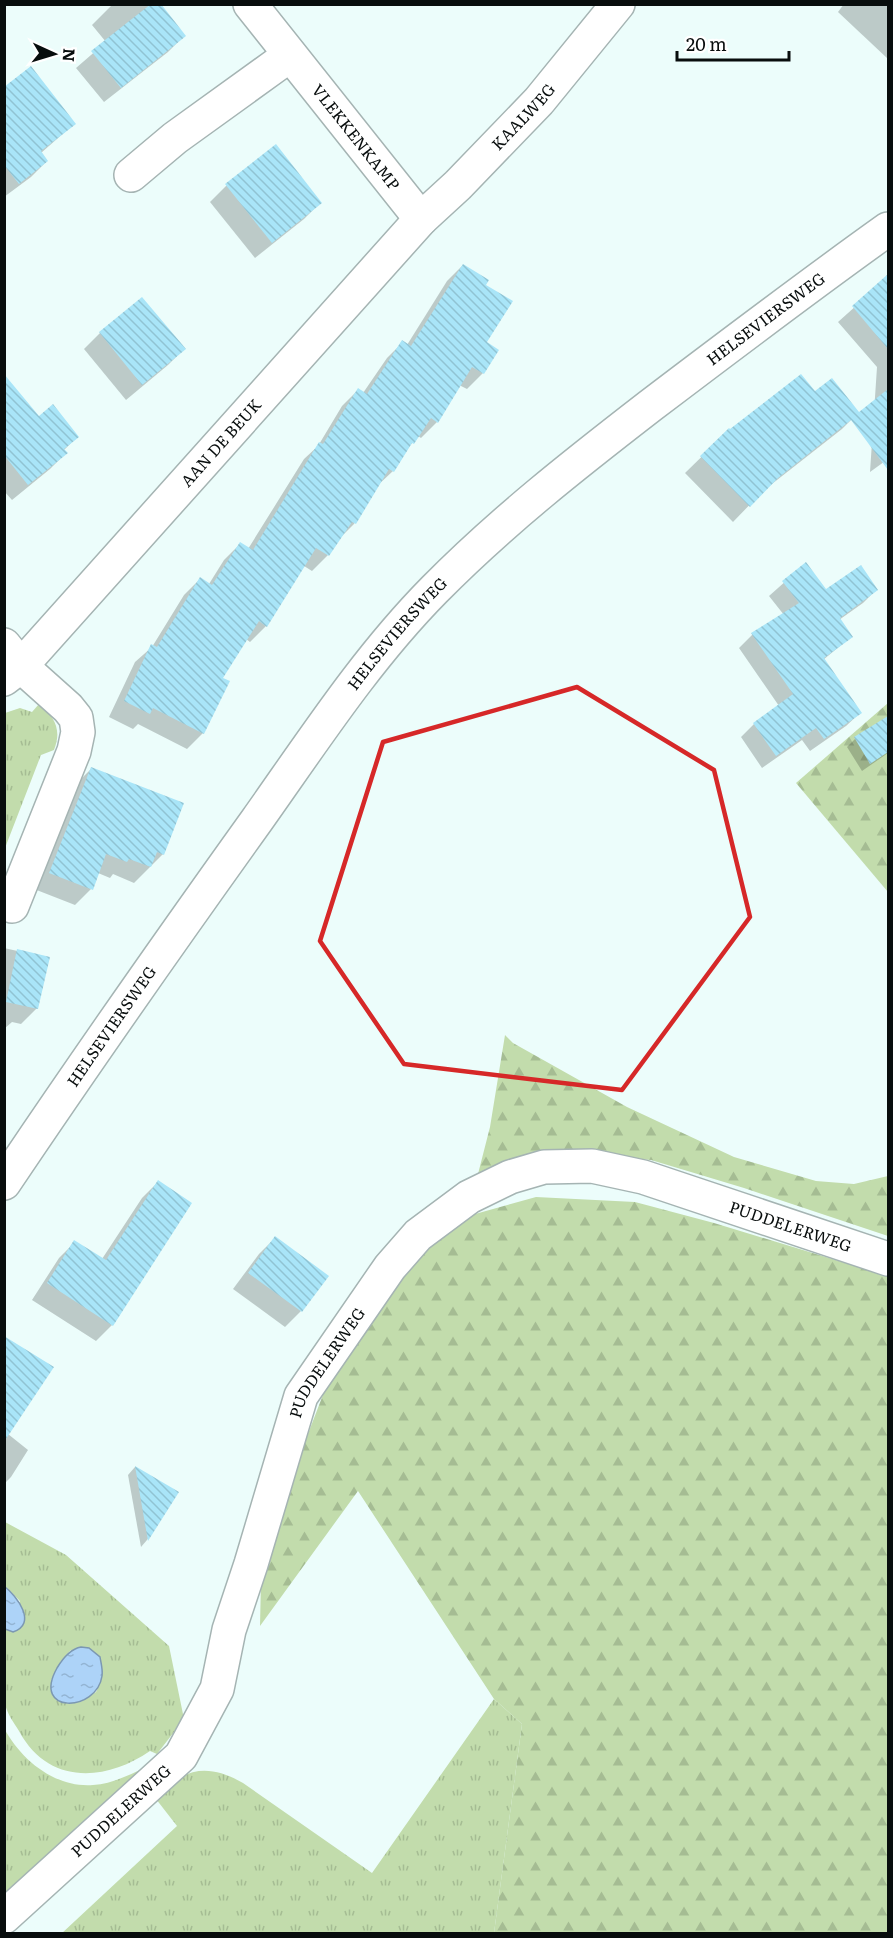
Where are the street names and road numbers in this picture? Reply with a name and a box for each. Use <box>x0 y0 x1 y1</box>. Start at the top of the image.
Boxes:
street label: KAALWEG <box>485 77 560 155</box>
street label: VLEKKENKAMP <box>307 78 407 195</box>
street label: HELSEVIERSWEG <box>701 266 829 370</box>
street label: AAN DE BEUK <box>174 393 266 492</box>
street label: HELSEVIERSWEG <box>341 571 452 694</box>
street label: HELSEVIERSWEG <box>60 960 161 1091</box>
street label: PUDDELERWEG <box>726 1194 855 1257</box>
street label: PUDDELERWEG <box>282 1302 370 1421</box>
street label: PUDDELERWEG <box>65 1758 176 1862</box>

